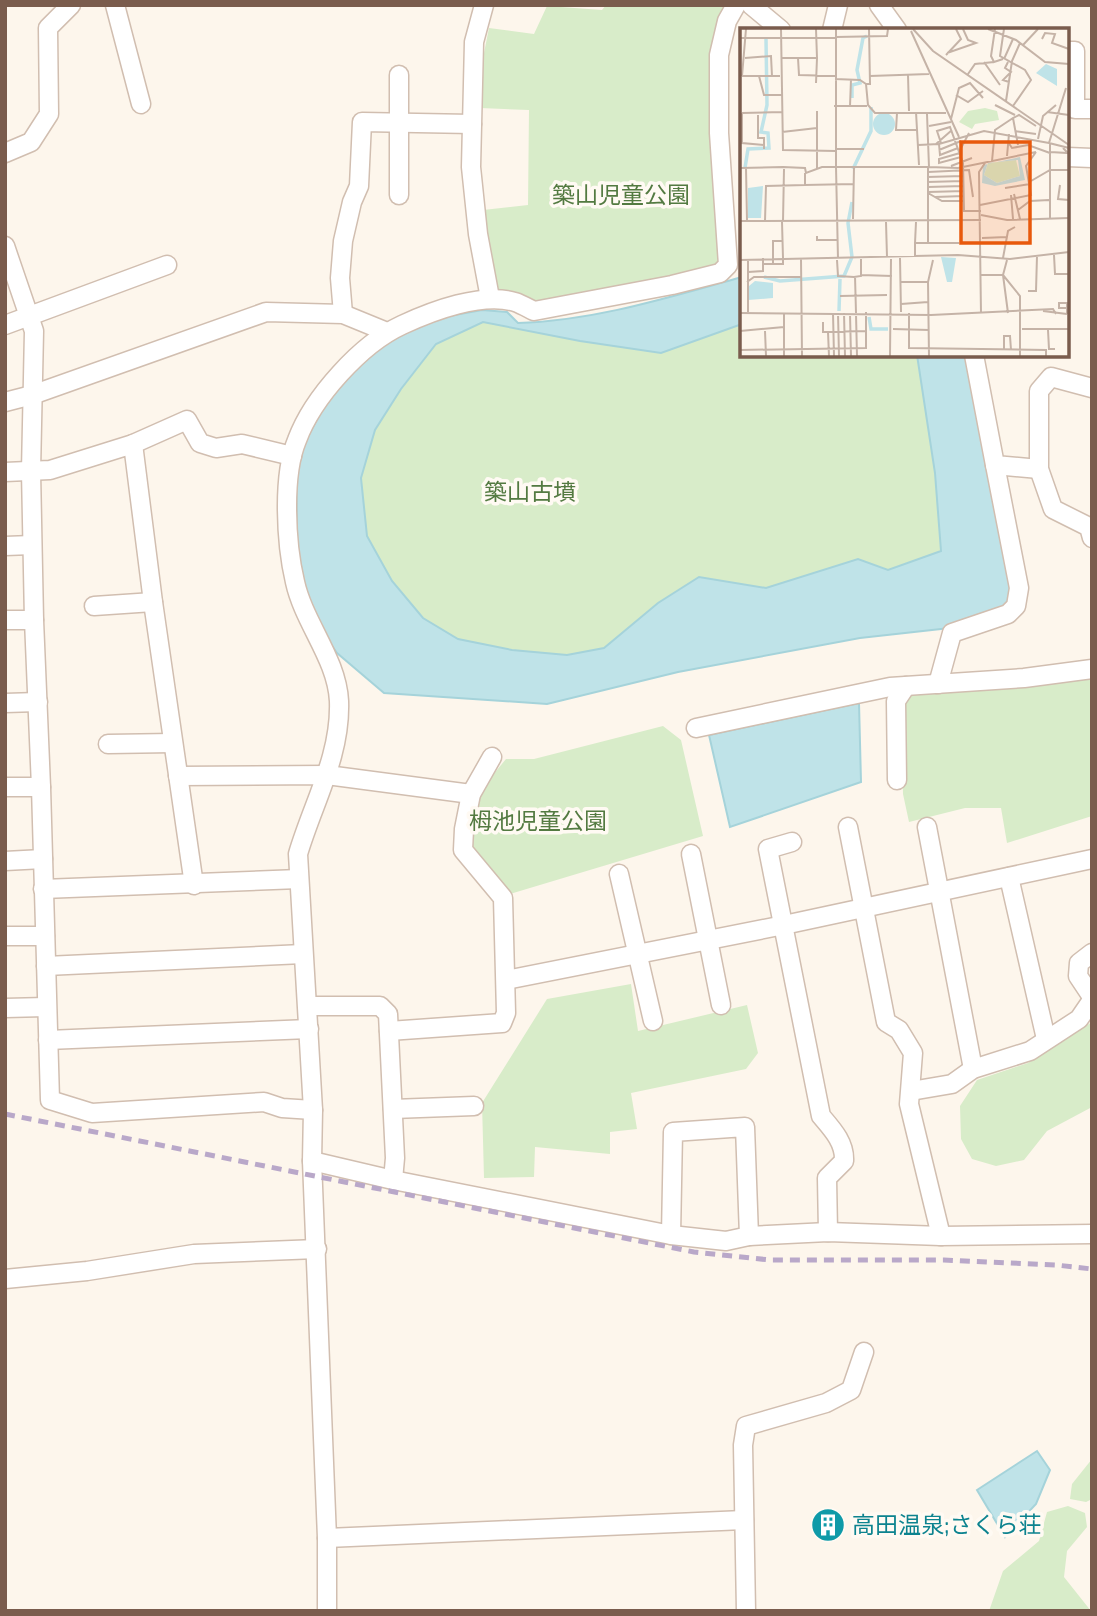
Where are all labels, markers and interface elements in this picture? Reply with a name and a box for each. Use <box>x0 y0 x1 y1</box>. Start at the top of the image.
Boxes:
inset map <box>740 28 1069 357</box>
park label: 築山児童公園 <box>552 180 690 208</box>
park label: 築山古墳 <box>484 477 576 505</box>
park label: 栂池児童公園 <box>469 806 607 834</box>
building icon: 高田温泉;さくら荘 <box>809 1506 847 1544</box>
place label: 高田温泉;さくら荘 <box>852 1510 1041 1538</box>

